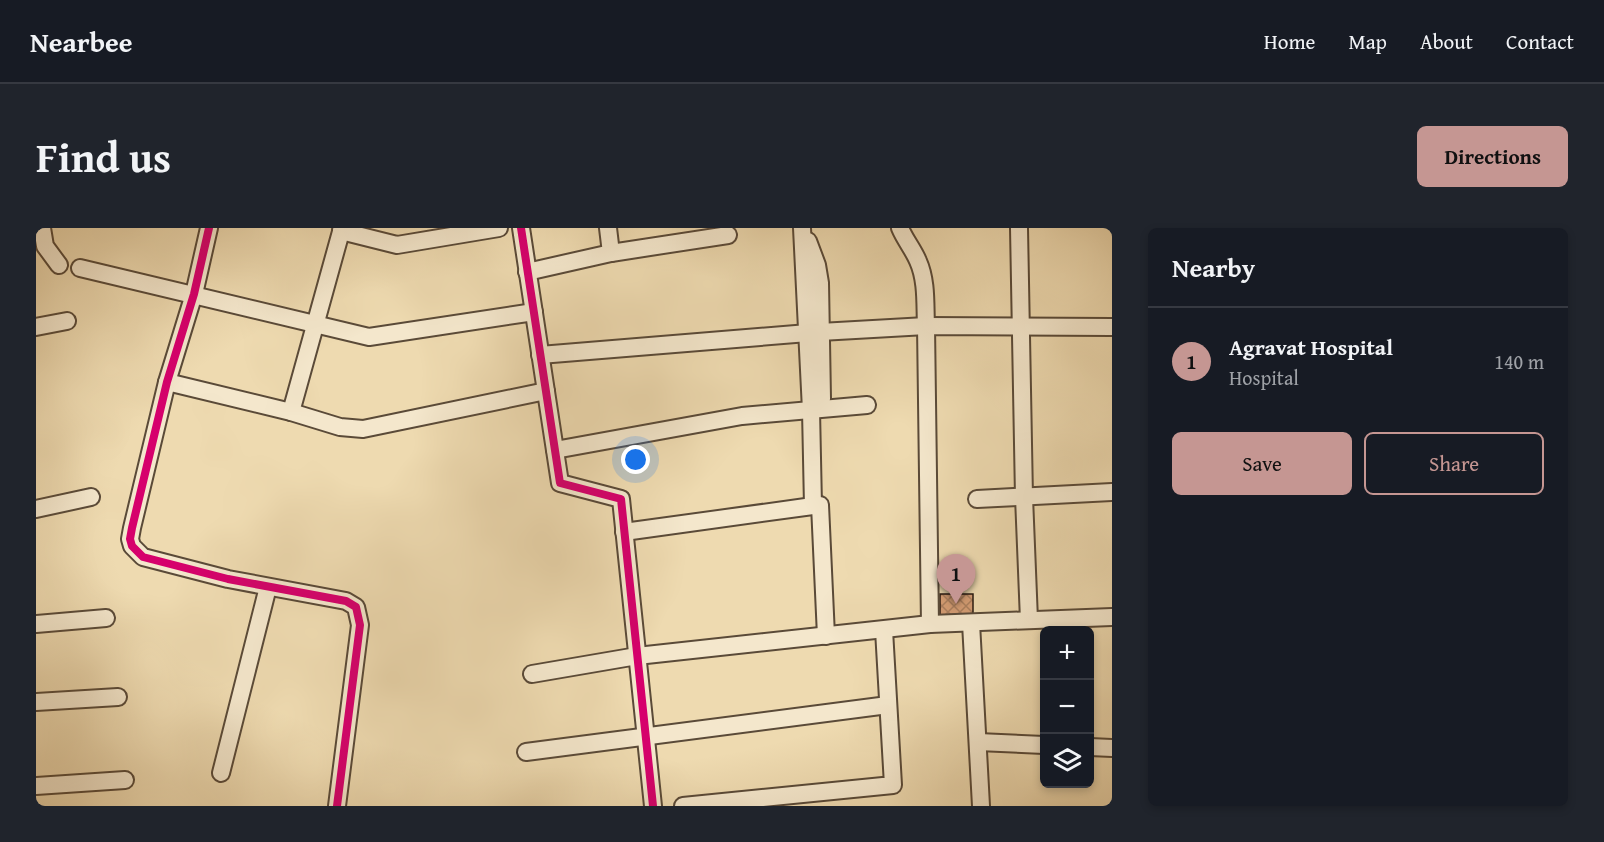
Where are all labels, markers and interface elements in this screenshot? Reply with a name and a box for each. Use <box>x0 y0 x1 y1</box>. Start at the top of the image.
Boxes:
text: Nearbee <box>30 21 133 62</box>
text: Home <box>1264 26 1315 57</box>
text: Map <box>1348 26 1387 57</box>
text: About <box>1420 26 1473 57</box>
text: Contact <box>1506 26 1574 57</box>
text: Find us <box>36 126 171 187</box>
button: Directions <box>1417 126 1568 187</box>
text: Nearby <box>1172 248 1255 287</box>
text: Agravat Hospital <box>1229 331 1393 363</box>
text: 1 <box>1186 347 1197 376</box>
text: 140 m <box>1494 347 1544 376</box>
text: Hospital <box>1229 363 1299 392</box>
button: Save <box>1172 432 1352 495</box>
button: Share <box>1364 432 1544 495</box>
your location <box>621 445 650 474</box>
pin: 1 <box>936 554 976 604</box>
map controls <box>1040 626 1094 788</box>
button: + <box>1040 626 1094 680</box>
button: − <box>1040 680 1094 734</box>
button: layers <box>1040 734 1094 788</box>

